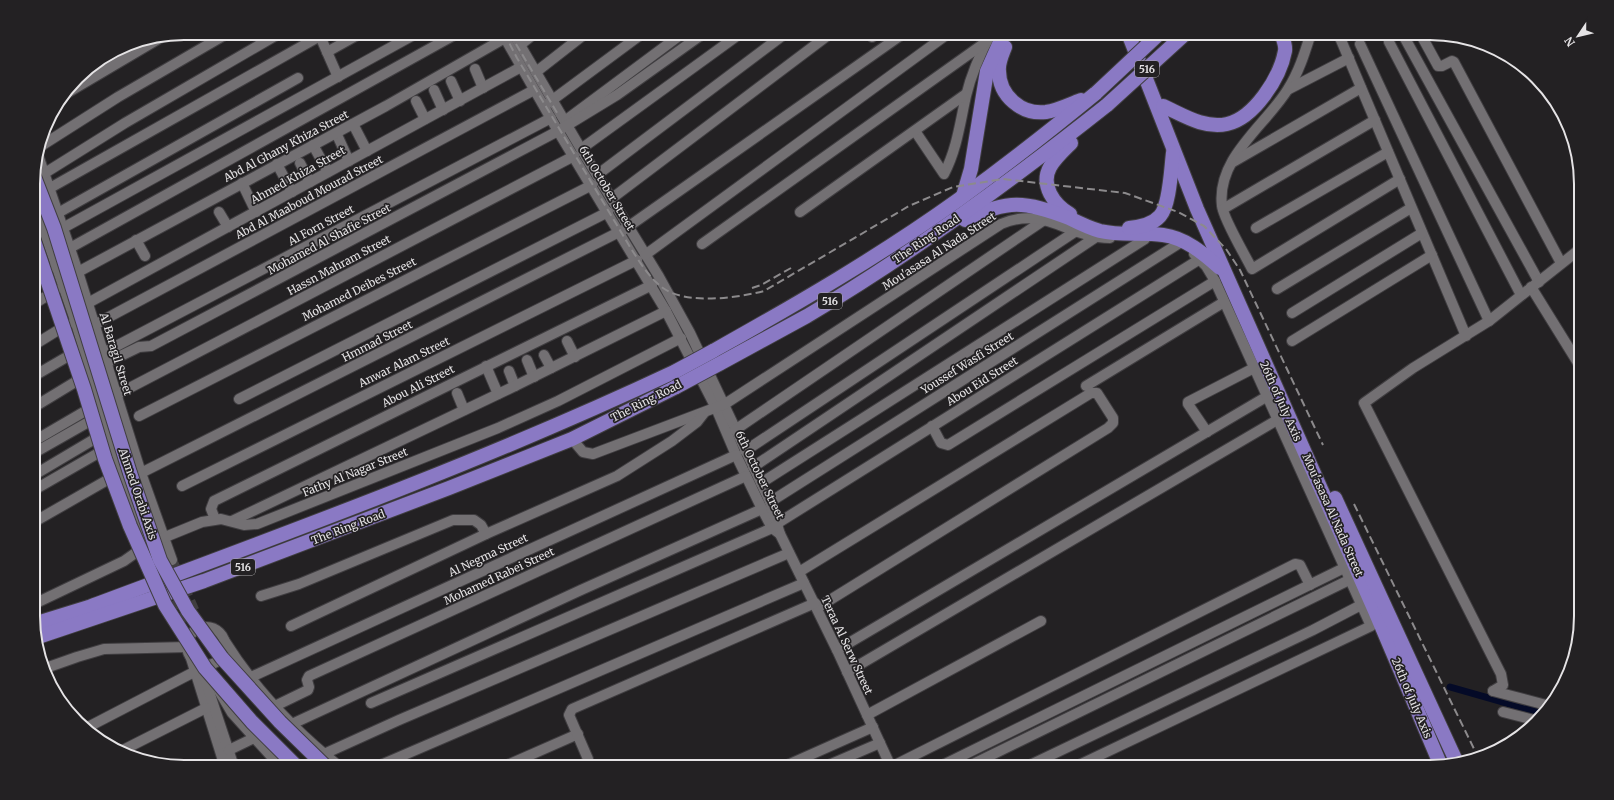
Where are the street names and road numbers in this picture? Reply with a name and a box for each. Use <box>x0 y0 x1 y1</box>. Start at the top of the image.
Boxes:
road number: 516 <box>1135 61 1159 77</box>
street label: Abd Al Ghany Khiza Street <box>220 107 352 185</box>
street label: Ahmed Khiza Street <box>247 143 348 207</box>
street label: 6th October Street <box>576 143 638 234</box>
street label: Abd Al Maaboud Mourad Street <box>232 152 386 242</box>
street label: Mohamed Al Shafie Street <box>265 200 394 277</box>
street label: Al Forn Street <box>285 201 357 249</box>
street label: Mou'asasa Al Nada Street <box>879 209 999 293</box>
street label: The Ring Road <box>890 211 962 267</box>
street label: Hassn Mahram Street <box>285 231 394 298</box>
street label: Mohamed Deibes Street <box>300 254 419 324</box>
road number: 516 <box>818 293 842 309</box>
street label: Al Baragil Street <box>96 310 135 398</box>
street label: Hmmad Street <box>339 317 415 365</box>
street label: Youssef Wasfi Street <box>917 328 1016 398</box>
street label: Anwar Alam Street <box>355 334 453 391</box>
street label: Abou Eid Street <box>943 353 1021 409</box>
street label: 26th of July Axis <box>1257 359 1305 443</box>
street label: Abou Ali Street <box>379 361 457 411</box>
street label: The Ring Road <box>608 377 684 425</box>
street label: 6th October Street <box>733 429 788 522</box>
street label: Fathy Al Nagar Street <box>300 444 410 499</box>
street label: Ahmed Orabi Axis <box>115 445 160 542</box>
street label: Mou'asasa Al Nada Street <box>1300 451 1367 579</box>
street label: The Ring Road <box>309 506 387 547</box>
street label: Al Negma Street <box>445 530 531 580</box>
street label: Mohamed Rabei Street <box>442 544 557 608</box>
road number: 516 <box>231 559 255 575</box>
street label: Teraa Al Serw Street <box>818 593 876 697</box>
street label: 26th of July Axis <box>1389 655 1435 741</box>

